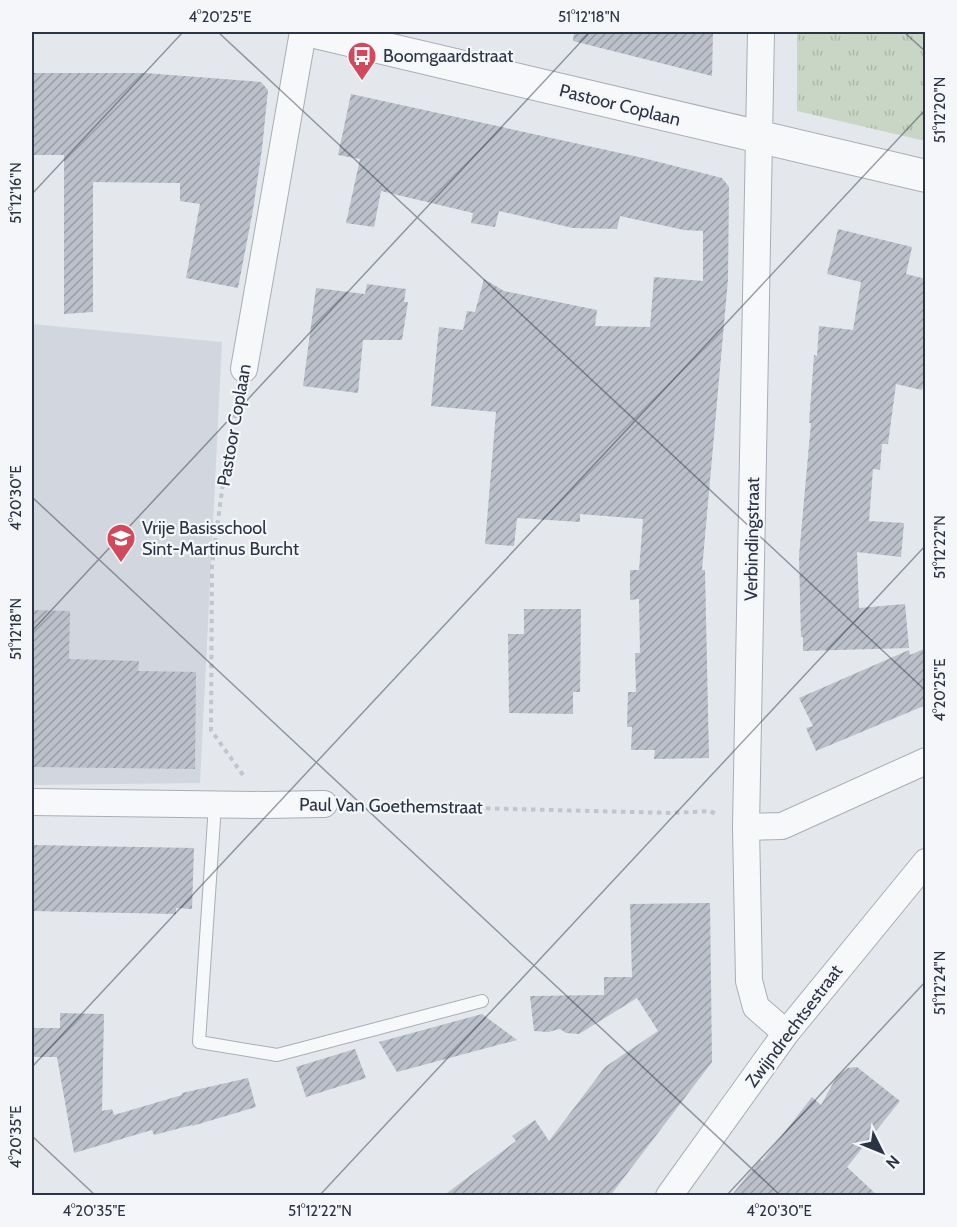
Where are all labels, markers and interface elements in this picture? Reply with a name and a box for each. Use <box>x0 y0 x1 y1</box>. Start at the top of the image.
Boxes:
text: 4°20'25"E <box>189 8 251 26</box>
text: 51°12'18"N <box>558 8 620 26</box>
bus stop icon: Boomgaardstraat <box>346 40 378 82</box>
place label: Boomgaardstraat <box>383 45 513 67</box>
text: 51°12'20"N <box>931 77 949 143</box>
street label: Pastoor Coplaan <box>557 79 683 131</box>
text: 51°12'16"N <box>7 162 25 224</box>
street label: Pastoor Coplaan <box>212 362 256 488</box>
text: 4°20'30"E <box>7 465 25 531</box>
street label: Verbindingstraat <box>740 477 764 601</box>
text: 51°12'22"N <box>931 515 949 579</box>
place label: Vrije Basisschool Sint-Martinus Burcht <box>142 517 299 560</box>
school or university icon: Vrije Basisschool Sint-Martinus Burcht <box>105 522 137 564</box>
text: 51°12'18"N <box>7 598 25 660</box>
text: 4°20'25"E <box>931 659 949 721</box>
street label: Paul Van Goethemstraat <box>299 793 483 819</box>
text: 51°12'24"N <box>931 951 949 1015</box>
street label: Zwijndrechtsestraat <box>741 960 847 1092</box>
text: 4°20'35"E <box>7 1105 25 1169</box>
north arrow <box>852 1122 912 1182</box>
text: N <box>882 1151 903 1173</box>
text: 4°20'35"E <box>62 1202 126 1220</box>
text: 51°12'22"N <box>288 1202 352 1220</box>
text: 4°20'30"E <box>746 1202 812 1220</box>

